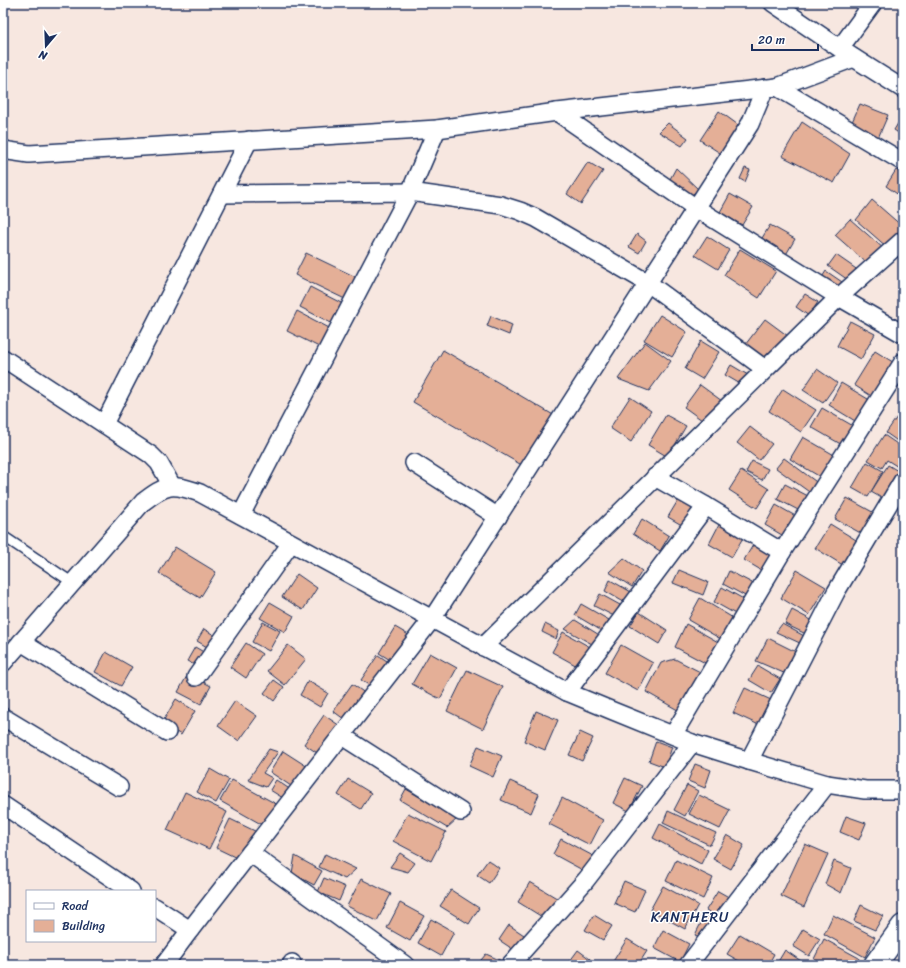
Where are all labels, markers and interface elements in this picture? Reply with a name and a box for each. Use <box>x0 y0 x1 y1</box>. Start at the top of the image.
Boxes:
north arrow <box>26 26 66 66</box>
scale bar <box>752 26 818 52</box>
text: 20 m <box>758 29 785 51</box>
text: N <box>36 45 51 66</box>
legend <box>26 890 156 942</box>
text: Road <box>62 895 89 917</box>
district label: KANTHERU <box>651 905 729 930</box>
text: Building <box>62 915 105 937</box>

